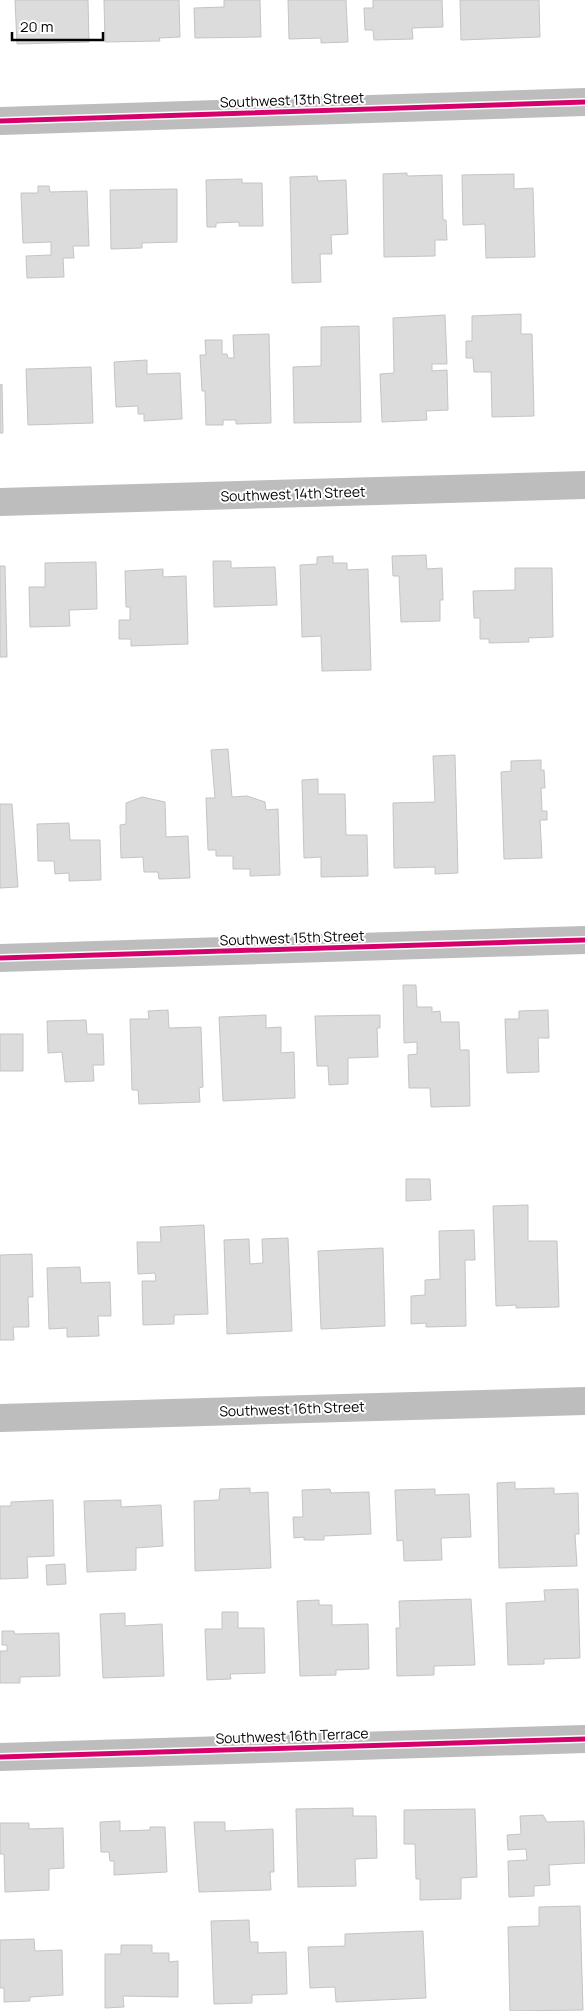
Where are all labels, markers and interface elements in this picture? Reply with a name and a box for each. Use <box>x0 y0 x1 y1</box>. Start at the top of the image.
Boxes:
scale bar <box>12 10 104 42</box>
text: 20 m <box>20 16 53 37</box>
street label: Southwest 13th Street <box>219 87 365 112</box>
street label: Southwest 14th Street <box>220 481 366 506</box>
street label: Southwest 15th Street <box>219 925 365 950</box>
street label: Southwest 16th Street <box>219 1396 365 1421</box>
street label: Southwest 16th Terrace <box>215 1723 369 1748</box>

